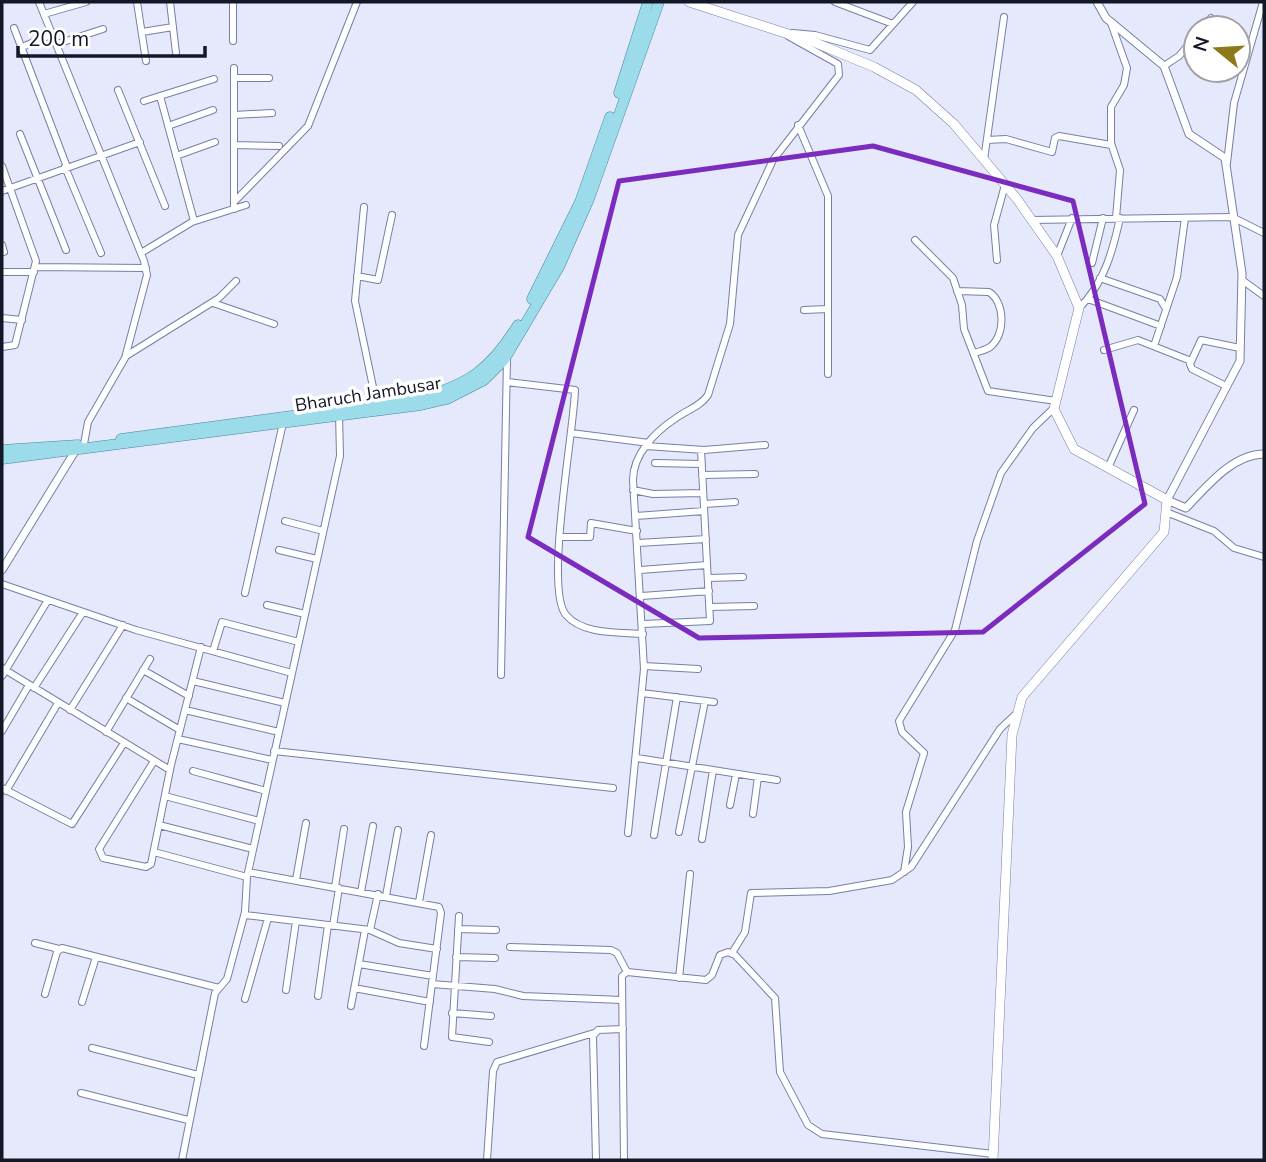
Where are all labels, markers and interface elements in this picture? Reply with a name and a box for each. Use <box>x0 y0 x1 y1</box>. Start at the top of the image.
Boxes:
scale bar <box>18 14 205 58</box>
north arrow <box>1182 14 1252 84</box>
text: 200 m <box>28 25 89 53</box>
text: N <box>1187 33 1216 55</box>
street label: Bharuch Jambusar <box>293 371 443 417</box>

